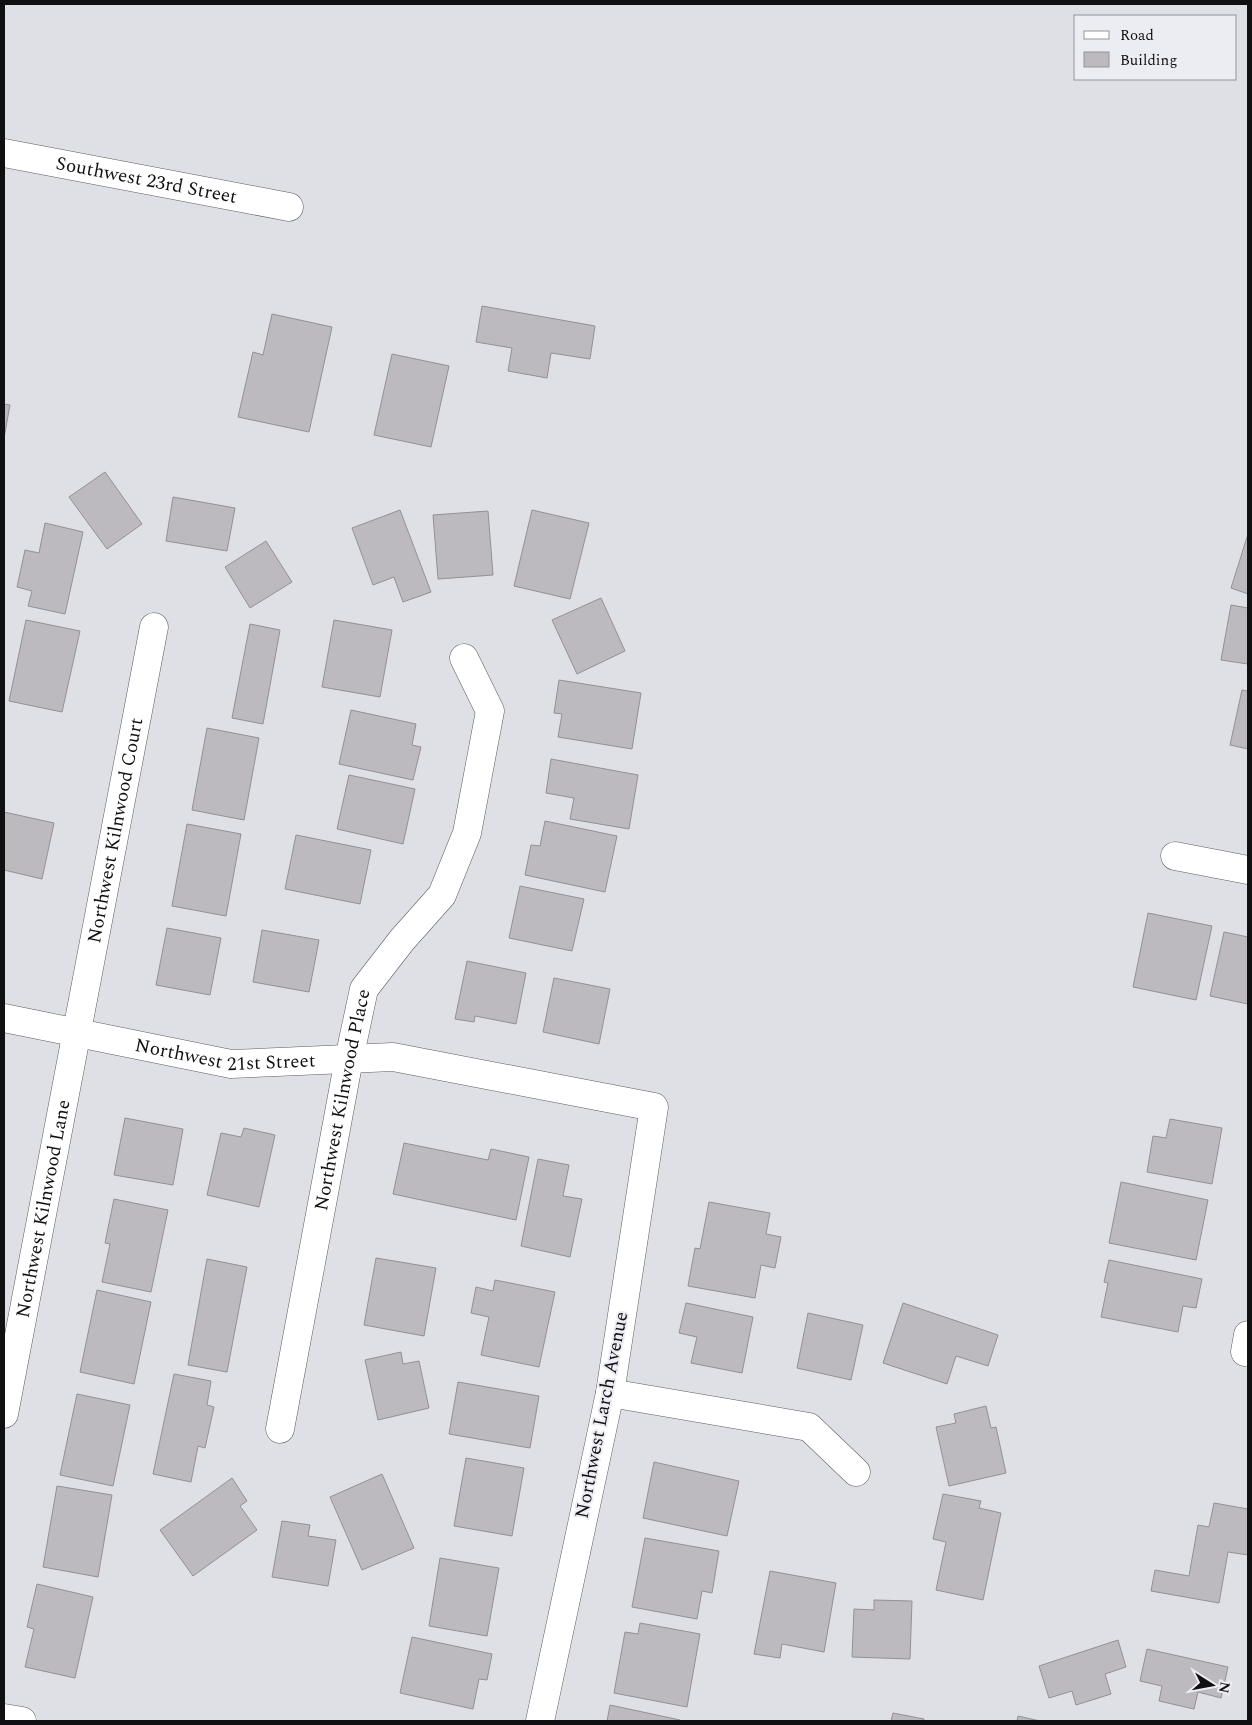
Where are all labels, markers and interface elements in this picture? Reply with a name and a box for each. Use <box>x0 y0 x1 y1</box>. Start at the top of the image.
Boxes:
legend <box>1074 15 1237 80</box>
text: Road <box>1120 24 1154 47</box>
text: Building <box>1120 49 1177 72</box>
street label: Southwest 23rd Street <box>53 149 240 211</box>
street label: Northwest Kilnwood Court <box>80 715 151 946</box>
street label: Northwest Kilnwood Place <box>307 986 378 1213</box>
street label: Northwest 21st Street <box>132 1030 316 1079</box>
street label: Northwest Kilnwood Lane <box>8 1097 78 1320</box>
street label: Northwest Larch Avenue <box>568 1309 636 1521</box>
north arrow <box>1187 1660 1237 1710</box>
text: N <box>1213 1680 1236 1695</box>

